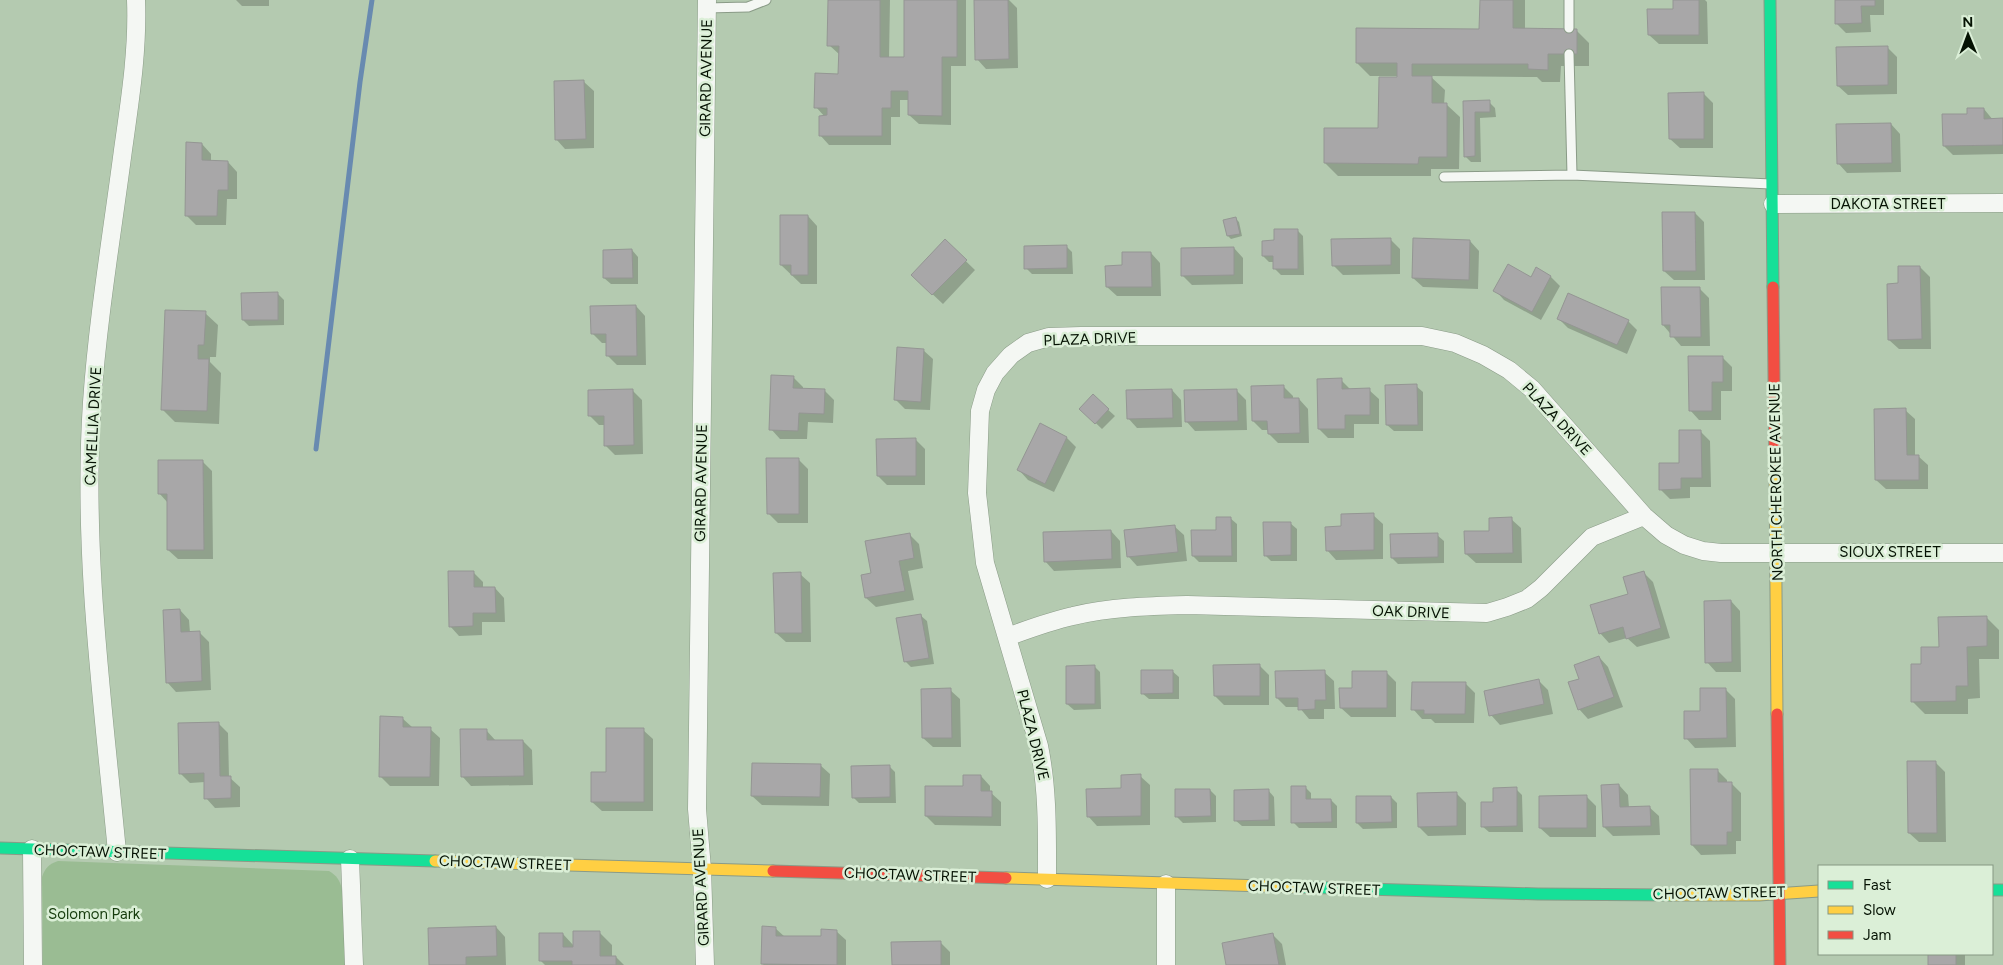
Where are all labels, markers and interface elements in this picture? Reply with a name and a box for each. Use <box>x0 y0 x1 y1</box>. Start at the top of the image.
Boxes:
north arrow <box>1943 10 1993 60</box>
text: N <box>1962 14 1973 31</box>
street label: GIRARD AVENUE <box>696 19 716 137</box>
street label: DAKOTA STREET <box>1830 195 1946 213</box>
street label: PLAZA DRIVE <box>1043 328 1137 350</box>
street label: CAMELLIA DRIVE <box>81 366 105 486</box>
street label: PLAZA DRIVE <box>1519 379 1595 459</box>
street label: NORTH CHEROKEE AVENUE <box>1765 383 1787 581</box>
street label: GIRARD AVENUE <box>691 424 711 542</box>
street label: SIOUX STREET <box>1839 543 1941 561</box>
street label: OAK DRIVE <box>1372 602 1450 622</box>
street label: PLAZA DRIVE <box>1013 688 1053 782</box>
street label: GIRARD AVENUE <box>689 828 713 946</box>
street label: CHOCTAW STREET <box>33 841 167 863</box>
street label: CHOCTAW STREET <box>438 852 572 874</box>
street label: CHOCTAW STREET <box>843 864 977 886</box>
legend <box>1818 865 1993 955</box>
text: Fast <box>1863 876 1892 894</box>
street label: CHOCTAW STREET <box>1247 877 1381 899</box>
street label: CHOCTAW STREET <box>1653 883 1786 903</box>
text: Slow <box>1863 901 1896 919</box>
park label: Solomon Park <box>48 905 141 923</box>
text: Jam <box>1863 926 1891 944</box>

